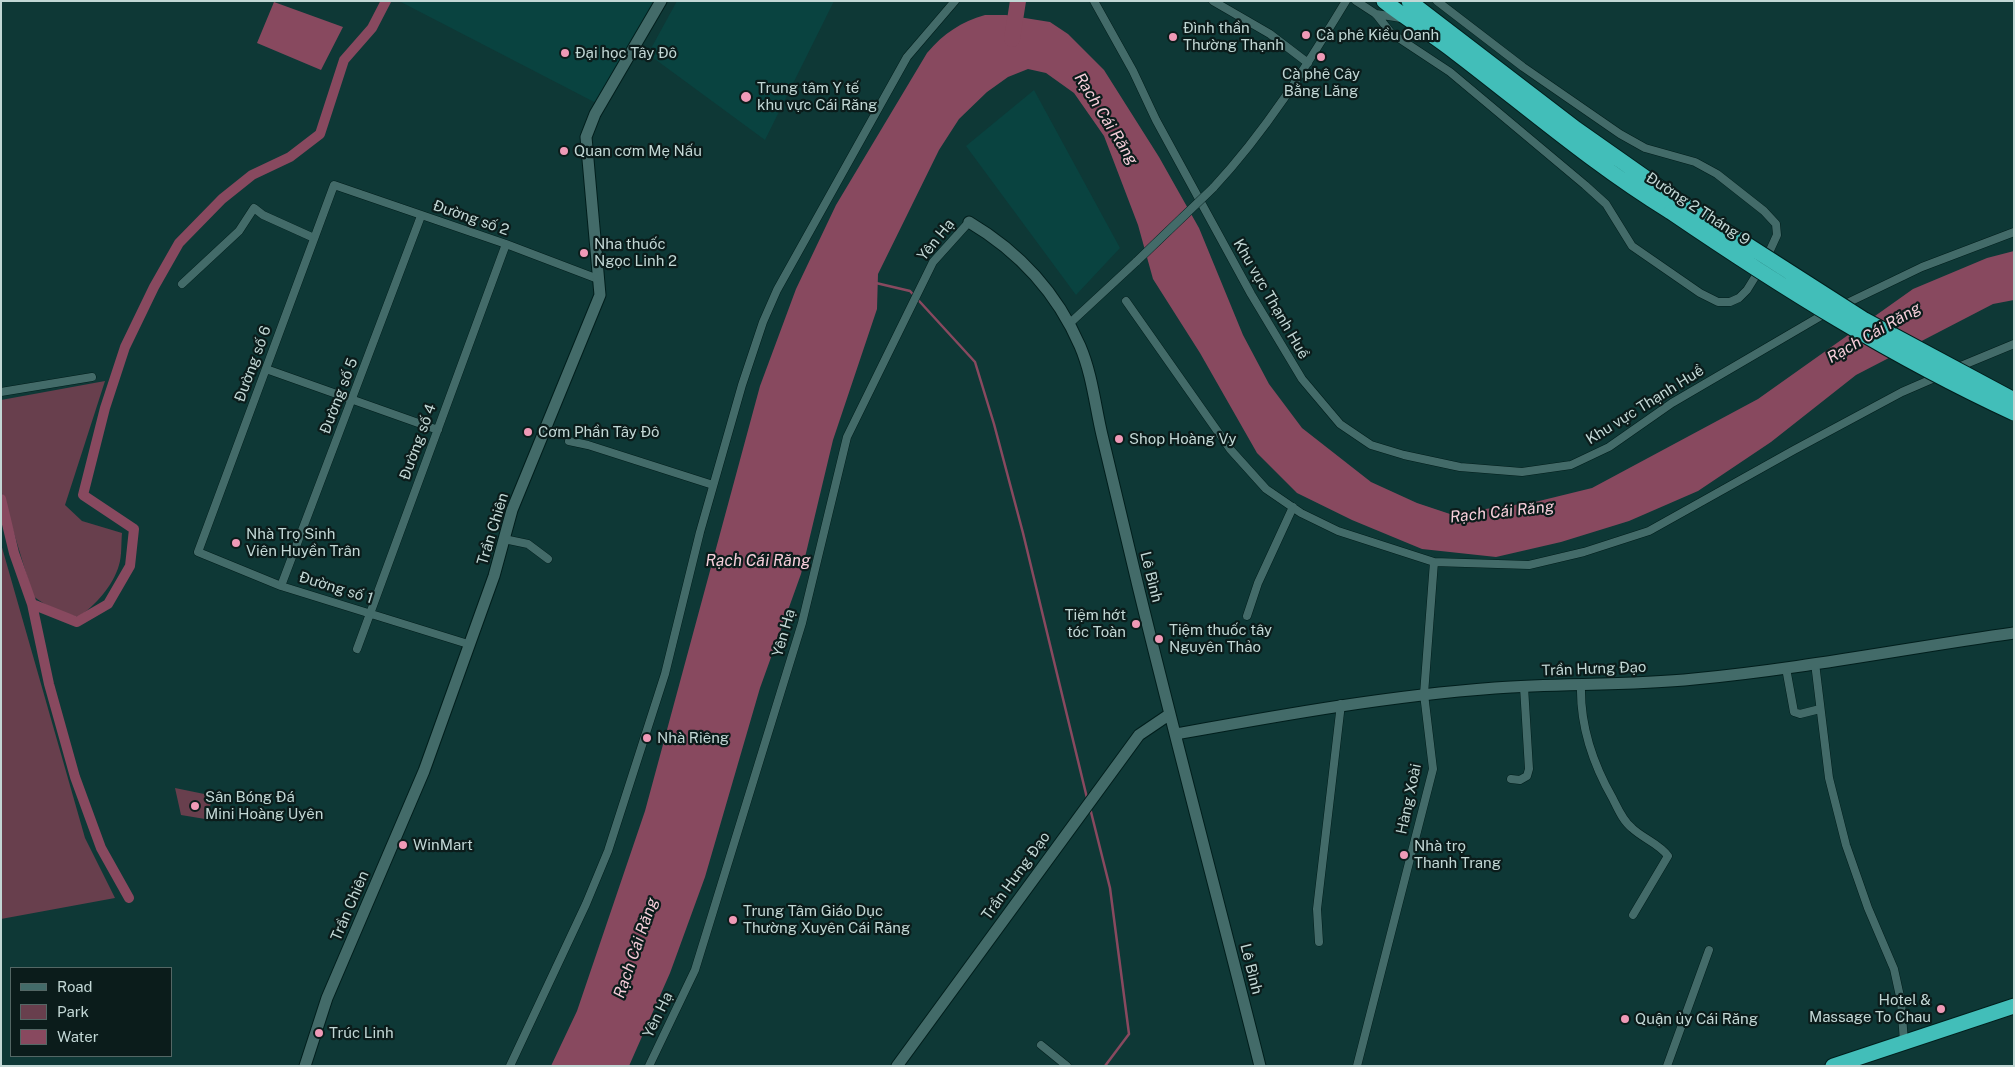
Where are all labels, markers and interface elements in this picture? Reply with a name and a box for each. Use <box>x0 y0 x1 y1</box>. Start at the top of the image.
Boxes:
place label: Đình thần Thường Thạnh <box>1183 19 1284 54</box>
place label: Cà phê Kiều Oanh <box>1316 26 1439 44</box>
marker: Cà phê Kiều Oanh <box>1300 29 1312 41</box>
marker: Đình thần Thường Thạnh <box>1167 31 1179 43</box>
place label: Đại học Tây Đô <box>575 44 677 62</box>
marker: Đại học Tây Đô <box>559 47 571 59</box>
marker: Cà phê Cây Bằng Lăng <box>1315 51 1327 63</box>
place label: Cà phê Cây Bằng Lăng <box>1282 65 1360 100</box>
water label: Rạch Cái Răng <box>1070 69 1142 169</box>
place label: Trung tâm Y tế khu vực Cái Răng <box>757 79 877 114</box>
marker: Trung tâm Y tế khu vực Cái Răng <box>739 90 753 104</box>
place label: Quan cơm Mẹ Nấu <box>574 142 702 160</box>
marker: Quan cơm Mẹ Nấu <box>558 145 570 157</box>
street label: Đường 2 Tháng 9 <box>1643 169 1753 249</box>
street label: Đường số 2 <box>431 197 511 239</box>
street label: Yên Hạ <box>914 215 958 265</box>
place label: Nha thuốc Ngọc Linh 2 <box>594 235 677 270</box>
street label: Khu vực Thạnh Huề <box>1229 236 1313 362</box>
marker: Nha thuốc Ngọc Linh 2 <box>578 247 590 259</box>
water label: Rạch Cái Răng <box>1824 298 1924 368</box>
street label: Đường số 6 <box>231 323 275 405</box>
street label: Đường số 5 <box>316 355 362 437</box>
street label: Khu vực Thạnh Huề <box>1583 361 1707 449</box>
street label: Đường số 4 <box>396 401 440 483</box>
place label: Cơm Phần Tây Đô <box>538 423 660 441</box>
marker: Cơm Phần Tây Đô <box>522 426 534 438</box>
place label: Shop Hoàng Vy <box>1129 430 1237 448</box>
marker: Shop Hoàng Vy <box>1113 433 1125 445</box>
street label: Trần Chiên <box>474 491 512 567</box>
water label: Rạch Cái Răng <box>1449 497 1555 527</box>
place label: Nhà Trọ Sinh Viên Huyền Trân <box>246 525 360 560</box>
marker: Nhà Trọ Sinh Viên Huyền Trân <box>230 537 242 549</box>
street label: Lê Bình <box>1136 550 1166 604</box>
water label: Rạch Cái Răng <box>706 551 810 571</box>
street label: Đường số 1 <box>297 568 375 608</box>
place label: Tiệm hớt tóc Toàn <box>1065 606 1126 641</box>
street label: Yên Hạ <box>769 607 799 659</box>
marker: Tiệm hớt tóc Toàn <box>1130 618 1142 630</box>
place label: Tiệm thuốc tây Nguyên Thảo <box>1169 621 1272 656</box>
marker: Tiệm thuốc tây Nguyên Thảo <box>1153 633 1165 645</box>
street label: Trần Hưng Đạo <box>1541 658 1647 680</box>
place label: Nhà Riêng <box>657 729 729 747</box>
marker: Nhà Riêng <box>641 732 653 744</box>
street label: Hàng Xoài <box>1393 762 1425 836</box>
place label: Sân Bóng Đá Mini Hoàng Uyên <box>205 788 323 823</box>
marker: Sân Bóng Đá Mini Hoàng Uyên <box>189 800 201 812</box>
street label: Trần Hưng Đạo <box>978 828 1054 924</box>
place label: WinMart <box>413 836 473 854</box>
place label: Nhà trọ Thanh Trang <box>1414 837 1501 872</box>
marker: WinMart <box>397 839 409 851</box>
marker: Nhà trọ Thanh Trang <box>1398 849 1410 861</box>
street label: Trần Chiên <box>327 868 373 944</box>
water label: Rạch Cái Răng <box>610 895 662 1001</box>
place label: Trung Tâm Giáo Dục Thường Xuyên Cái Răng <box>743 902 910 937</box>
marker: Trung Tâm Giáo Dục Thường Xuyên Cái Răng <box>727 914 739 926</box>
street label: Lê Bình <box>1236 942 1266 996</box>
legend <box>10 967 172 1057</box>
text: Road <box>57 978 93 995</box>
street label: Yên Hạ <box>639 989 677 1041</box>
place label: Hotel & Massage To Chau <box>1809 991 1931 1026</box>
text: Park <box>57 1003 89 1020</box>
marker: Hotel & Massage To Chau <box>1935 1003 1947 1015</box>
place label: Quận ủy Cái Răng <box>1635 1010 1758 1028</box>
marker: Quận ủy Cái Răng <box>1619 1013 1631 1025</box>
place label: Trúc Linh <box>329 1024 394 1042</box>
marker: Trúc Linh <box>313 1027 325 1039</box>
text: Water <box>57 1028 99 1045</box>

